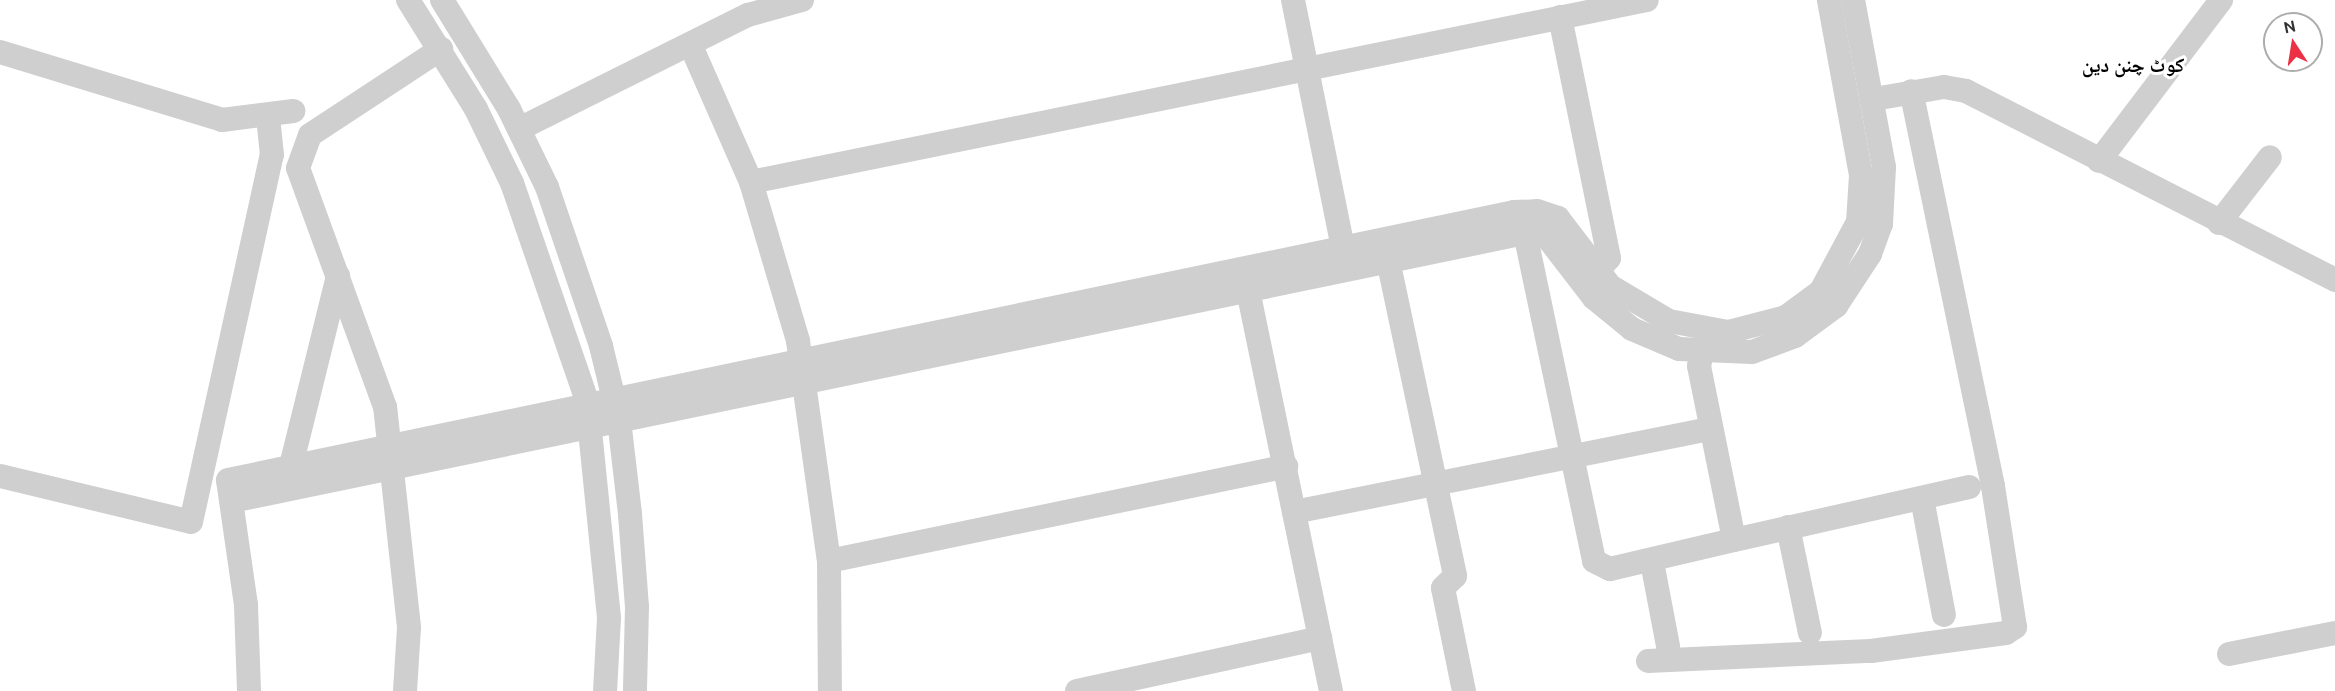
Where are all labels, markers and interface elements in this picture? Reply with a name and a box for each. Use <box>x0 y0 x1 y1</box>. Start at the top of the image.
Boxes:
north arrow <box>2263 12 2323 72</box>
text: N <box>2282 16 2297 36</box>
district label: کوٹ چنن دین <box>2082 52 2184 76</box>

